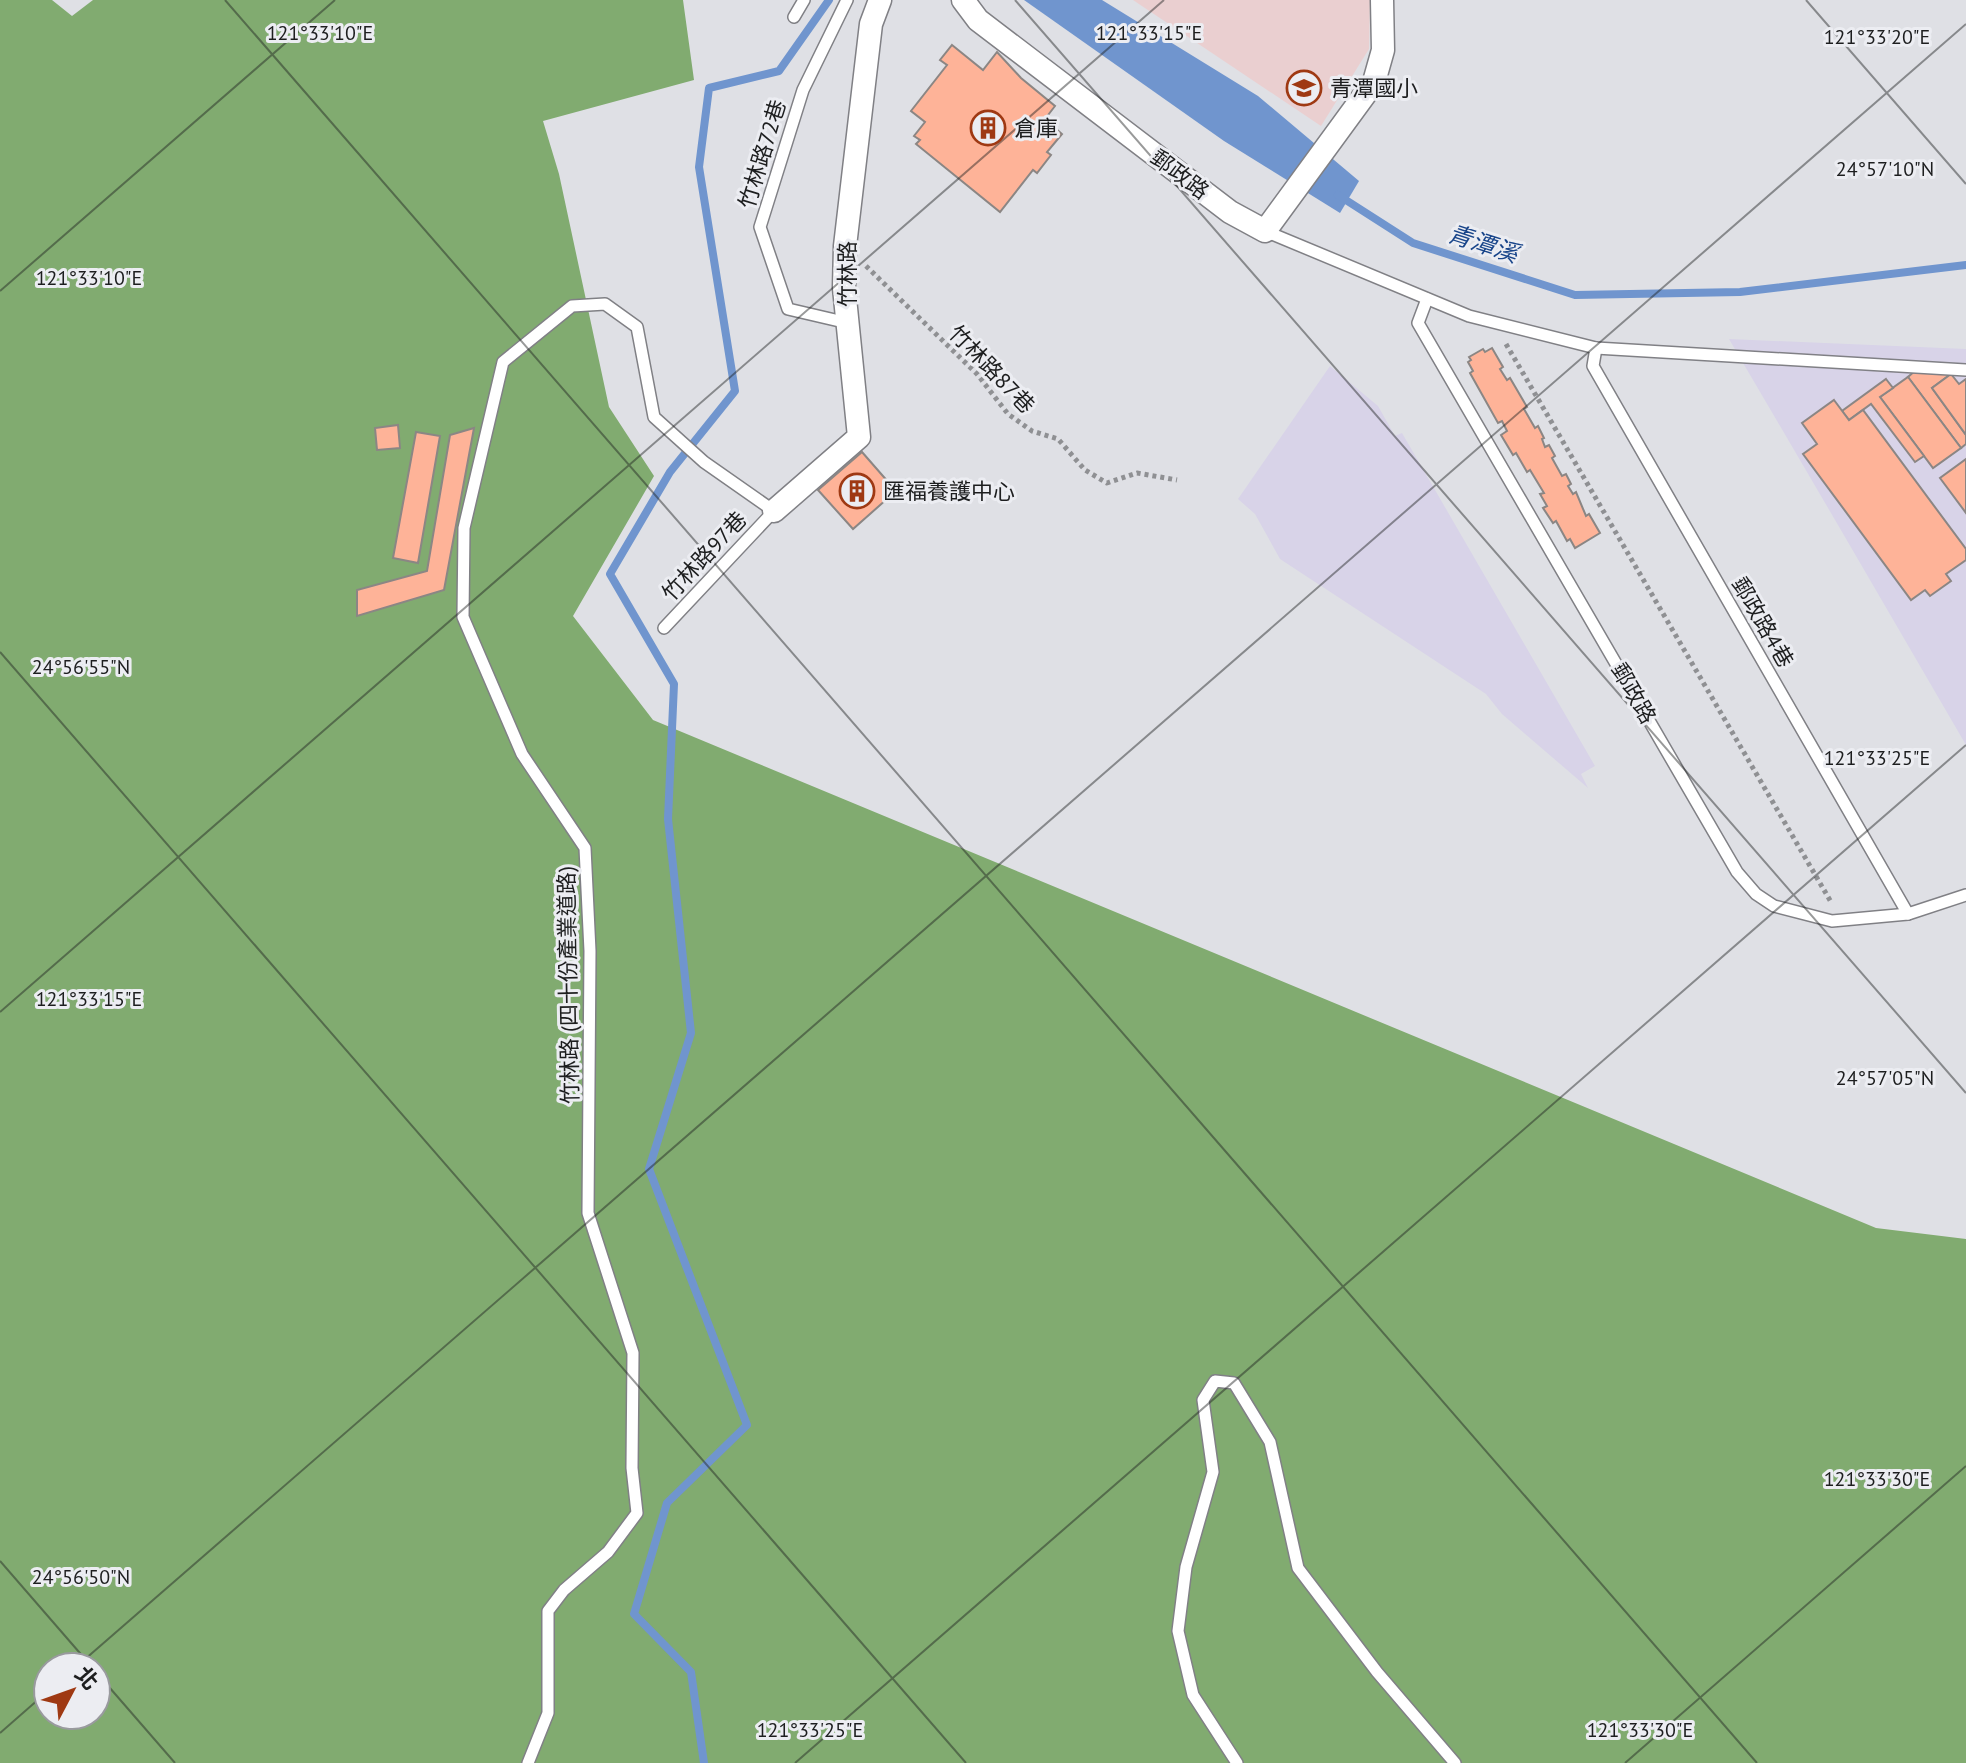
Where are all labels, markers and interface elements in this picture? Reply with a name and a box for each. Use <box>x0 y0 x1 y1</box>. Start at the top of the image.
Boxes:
text: 121°33'10"E <box>267 20 373 46</box>
text: 121°33'15"E <box>1096 20 1202 46</box>
text: 121°33'20"E <box>1824 24 1930 50</box>
school or university icon: 青潭國小 <box>1285 69 1323 107</box>
place label: 青潭國小 <box>1330 74 1418 102</box>
street label: 竹林路72巷 <box>732 96 792 212</box>
building icon: 倉庫 <box>969 109 1007 147</box>
place label: 倉庫 <box>1014 114 1058 142</box>
street label: 郵政路 <box>1145 143 1215 205</box>
text: 24°57'10"N <box>1836 156 1934 182</box>
water label: 青潭溪 <box>1444 218 1525 270</box>
street label: 竹林路 <box>833 241 861 307</box>
text: 121°33'10"E <box>36 265 142 291</box>
street label: 竹林路87巷 <box>943 319 1041 419</box>
building icon: 匯福養護中心 <box>838 472 876 510</box>
place label: 匯福養護中心 <box>883 477 1015 505</box>
street label: 竹林路97巷 <box>656 506 752 606</box>
street label: 郵政路4巷 <box>1726 572 1800 672</box>
text: 24°56'55"N <box>32 654 130 680</box>
street label: 郵政路 <box>1605 657 1663 729</box>
text: 121°33'25"E <box>1824 745 1930 771</box>
street label: 竹林路 (四十份產業道路) <box>552 866 584 1104</box>
text: 121°33'15"E <box>36 986 142 1012</box>
text: 24°57'05"N <box>1836 1065 1934 1091</box>
text: 121°33'30"E <box>1824 1466 1930 1492</box>
text: 24°56'50"N <box>32 1564 130 1590</box>
north arrow <box>32 1651 112 1731</box>
text: 北 <box>69 1660 105 1695</box>
text: 121°33'25"E <box>757 1717 863 1743</box>
text: 121°33'30"E <box>1587 1717 1693 1743</box>

